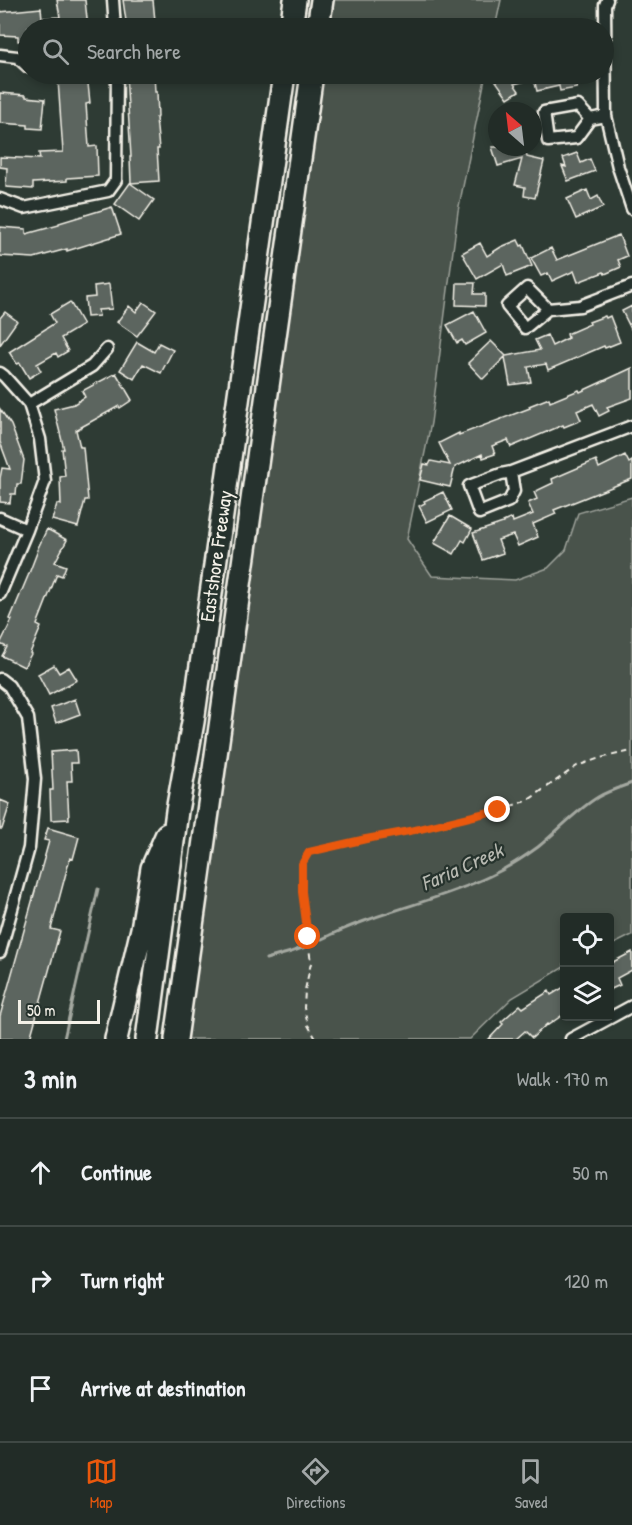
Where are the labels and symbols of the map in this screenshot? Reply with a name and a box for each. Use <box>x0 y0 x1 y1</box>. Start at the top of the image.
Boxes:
north arrow <box>488 102 542 156</box>
street label: Eastshore Freeway <box>193 489 238 623</box>
route end <box>484 796 510 822</box>
water label: Faria Creek <box>416 835 510 897</box>
route start <box>294 923 320 949</box>
scale bar <box>18 997 100 1024</box>

